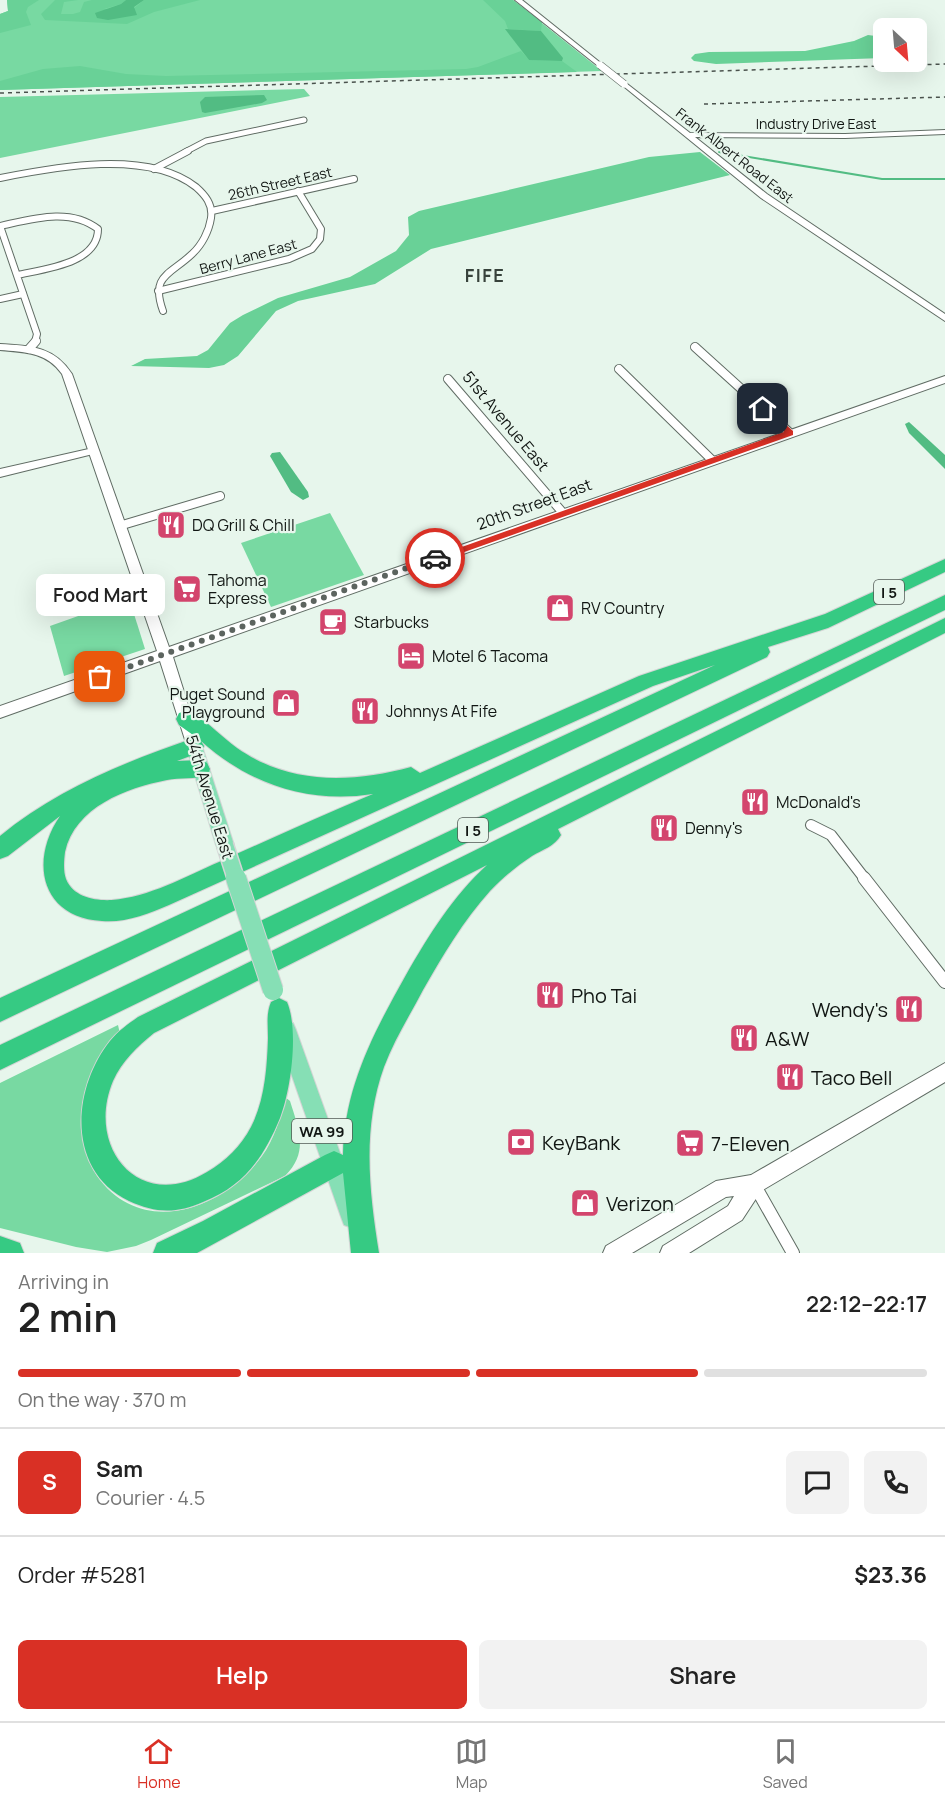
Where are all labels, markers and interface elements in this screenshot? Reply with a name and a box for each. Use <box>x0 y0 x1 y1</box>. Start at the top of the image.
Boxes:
north arrow <box>873 18 927 72</box>
map controls <box>873 18 927 72</box>
street label: Frank Albert Road East <box>672 103 798 207</box>
street label: Industry Drive East <box>756 114 877 133</box>
street label: 26th Street East <box>226 162 334 204</box>
street label: Berry Lane East <box>197 234 299 278</box>
district label: FIFE <box>465 263 505 287</box>
street label: 51st Avenue East <box>458 366 554 476</box>
pin <box>737 383 788 434</box>
icon: home <box>746 392 779 425</box>
street label: 20th Street East <box>473 473 595 535</box>
restaurant icon: DQ Grill & Chill <box>155 509 187 541</box>
place label: DQ Grill & Chill <box>192 514 295 536</box>
courier <box>405 528 465 588</box>
icon: car <box>419 542 452 575</box>
place label: Tahoma Express <box>208 569 267 609</box>
supermarket icon: Tahoma Express <box>171 573 203 605</box>
callout: Food Mart <box>36 575 164 617</box>
road number: I 5 <box>874 580 904 604</box>
text: Food Mart <box>53 581 148 608</box>
shop icon: RV Country <box>544 592 576 624</box>
place label: RV Country <box>581 597 665 619</box>
cafe icon: Starbucks <box>317 606 349 638</box>
place label: Starbucks <box>354 611 429 633</box>
hotel icon: Motel 6 Tacoma <box>395 640 427 672</box>
place label: Motel 6 Tacoma <box>432 645 548 667</box>
pin <box>74 651 125 702</box>
icon: bag <box>83 660 116 693</box>
place label: Puget Sound Playground <box>170 683 265 723</box>
shop icon: Puget Sound Playground <box>270 687 302 719</box>
restaurant icon: Johnnys At Fife <box>349 695 381 727</box>
place label: Johnnys At Fife <box>386 700 497 722</box>
street label: 54th Avenue East <box>181 732 239 862</box>
restaurant icon: McDonald's <box>739 786 771 818</box>
place label: McDonald's <box>776 791 861 813</box>
restaurant icon: Denny's <box>648 812 680 844</box>
place label: Denny's <box>685 817 743 839</box>
road number: I 5 <box>458 818 488 842</box>
restaurant icon: Pho Tai <box>534 979 566 1011</box>
place label: Pho Tai <box>571 982 637 1009</box>
restaurant icon: Wendy's <box>893 993 925 1025</box>
place label: Wendy's <box>812 996 888 1023</box>
restaurant icon: A&W <box>728 1022 760 1054</box>
place label: A&W <box>765 1025 810 1052</box>
restaurant icon: Taco Bell <box>774 1061 806 1093</box>
place label: Taco Bell <box>811 1064 893 1091</box>
road number: WA 99 <box>292 1119 352 1143</box>
bank icon: KeyBank <box>505 1126 537 1158</box>
supermarket icon: 7-Eleven <box>674 1127 706 1159</box>
place label: KeyBank <box>542 1129 621 1156</box>
place label: 7-Eleven <box>711 1130 790 1157</box>
shop icon: Verizon <box>569 1187 601 1219</box>
place label: Verizon <box>606 1190 674 1217</box>
text: Arriving in <box>18 1268 109 1295</box>
text: 22:12–22:17 <box>806 1289 927 1319</box>
text: 2 min <box>18 1290 117 1344</box>
text: On the way · 370 m <box>18 1386 187 1413</box>
button: chat <box>786 1451 849 1514</box>
button: phone <box>864 1451 927 1514</box>
text: Sam <box>96 1454 143 1484</box>
text: S <box>42 1467 57 1497</box>
text: Courier · 4.5 <box>96 1484 205 1511</box>
text: Order #5281 <box>18 1560 146 1590</box>
text: $23.36 <box>854 1560 927 1590</box>
button: Help <box>18 1640 467 1709</box>
button: Share <box>479 1640 927 1709</box>
tab: Home <box>137 1735 181 1793</box>
tab: Map <box>455 1735 488 1793</box>
tab: Saved <box>763 1735 808 1793</box>

